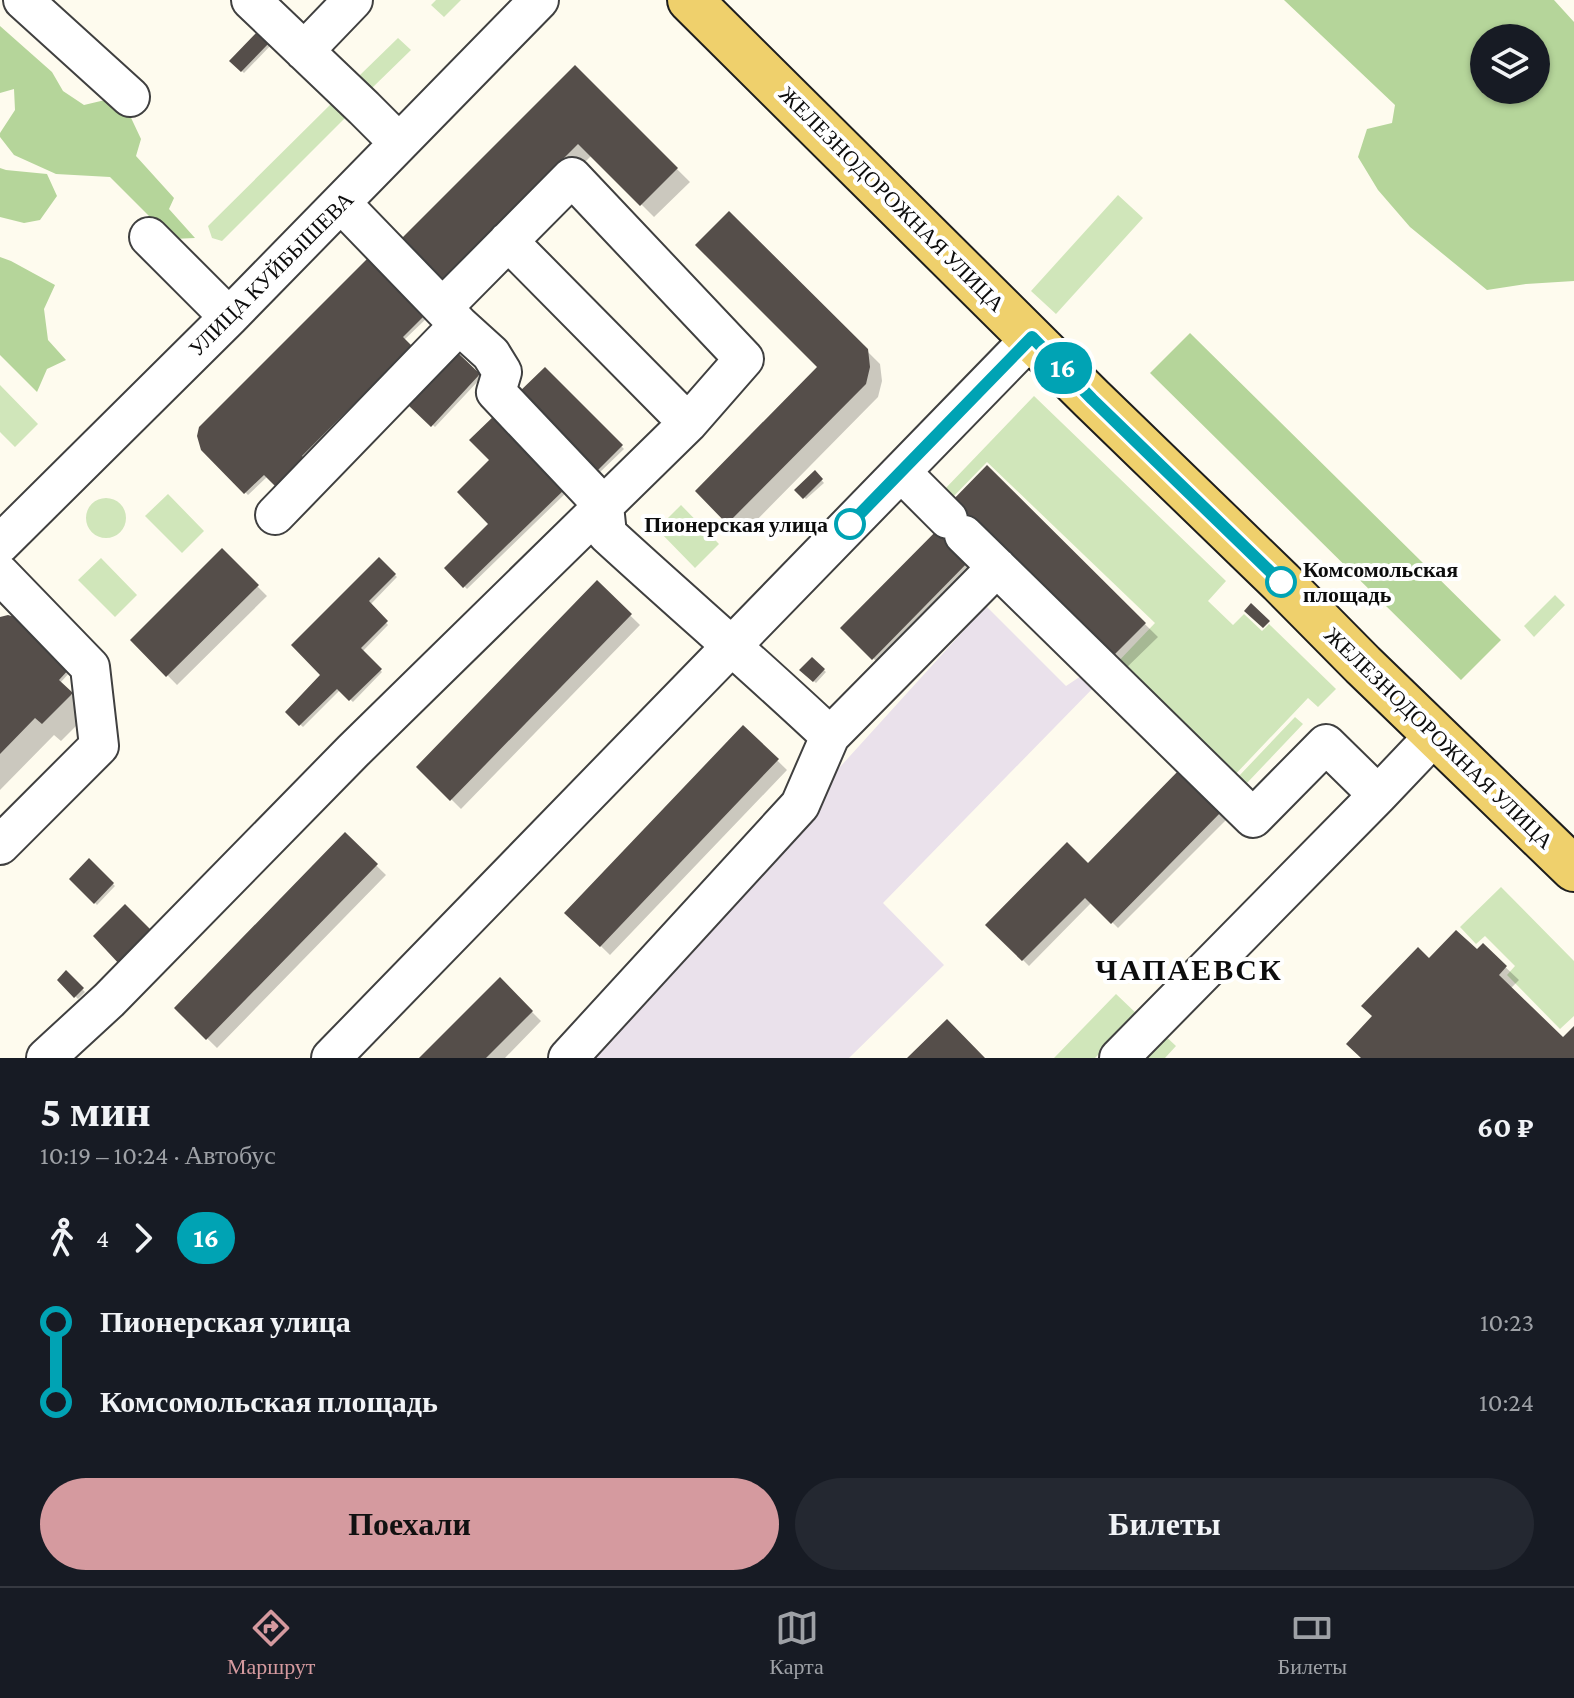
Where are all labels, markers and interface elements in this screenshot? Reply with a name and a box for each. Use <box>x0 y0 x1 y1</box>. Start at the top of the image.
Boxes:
map controls <box>1470 24 1550 104</box>
button: layers <box>1470 24 1550 104</box>
street label: ЖЕЛЕЗНОДОРОЖНАЯ УЛИЦА <box>774 81 1010 317</box>
street label: УЛИЦА КУЙБЫШЕВА <box>184 187 358 361</box>
line badge: 16 <box>1027 342 1099 394</box>
text: 16 <box>1050 352 1076 383</box>
marker: Пионерская улица <box>835 509 865 539</box>
place label: Пионерская улица <box>644 512 828 537</box>
place label: Комсомольская площадь <box>1303 557 1458 607</box>
marker: Комсомольская площадь <box>1266 567 1296 597</box>
street label: ЖЕЛЕЗНОДОРОЖНАЯ УЛИЦА <box>1320 622 1558 854</box>
district label: ЧАПАЕВСК <box>1095 953 1283 986</box>
text: 5 мин <box>40 1087 151 1135</box>
text: 60 ₽ <box>1477 1110 1534 1143</box>
text: 10:19 – 10:24 · Автобус <box>40 1141 276 1170</box>
icon: walk <box>40 1216 84 1260</box>
icon: forward <box>121 1216 165 1260</box>
text: 16 <box>193 1222 219 1253</box>
text: 4 <box>96 1224 109 1253</box>
text: Пионерская улица <box>100 1305 351 1338</box>
text: 10:23 <box>1480 1308 1534 1337</box>
text: Комсомольская площадь <box>100 1385 438 1418</box>
text: 10:24 <box>1479 1388 1534 1417</box>
button: Поехали <box>40 1478 779 1570</box>
button: Билеты <box>795 1478 1534 1570</box>
tab: Маршрут <box>227 1606 315 1680</box>
tab: Карта <box>769 1606 824 1680</box>
tab: Билеты <box>1278 1606 1347 1680</box>

